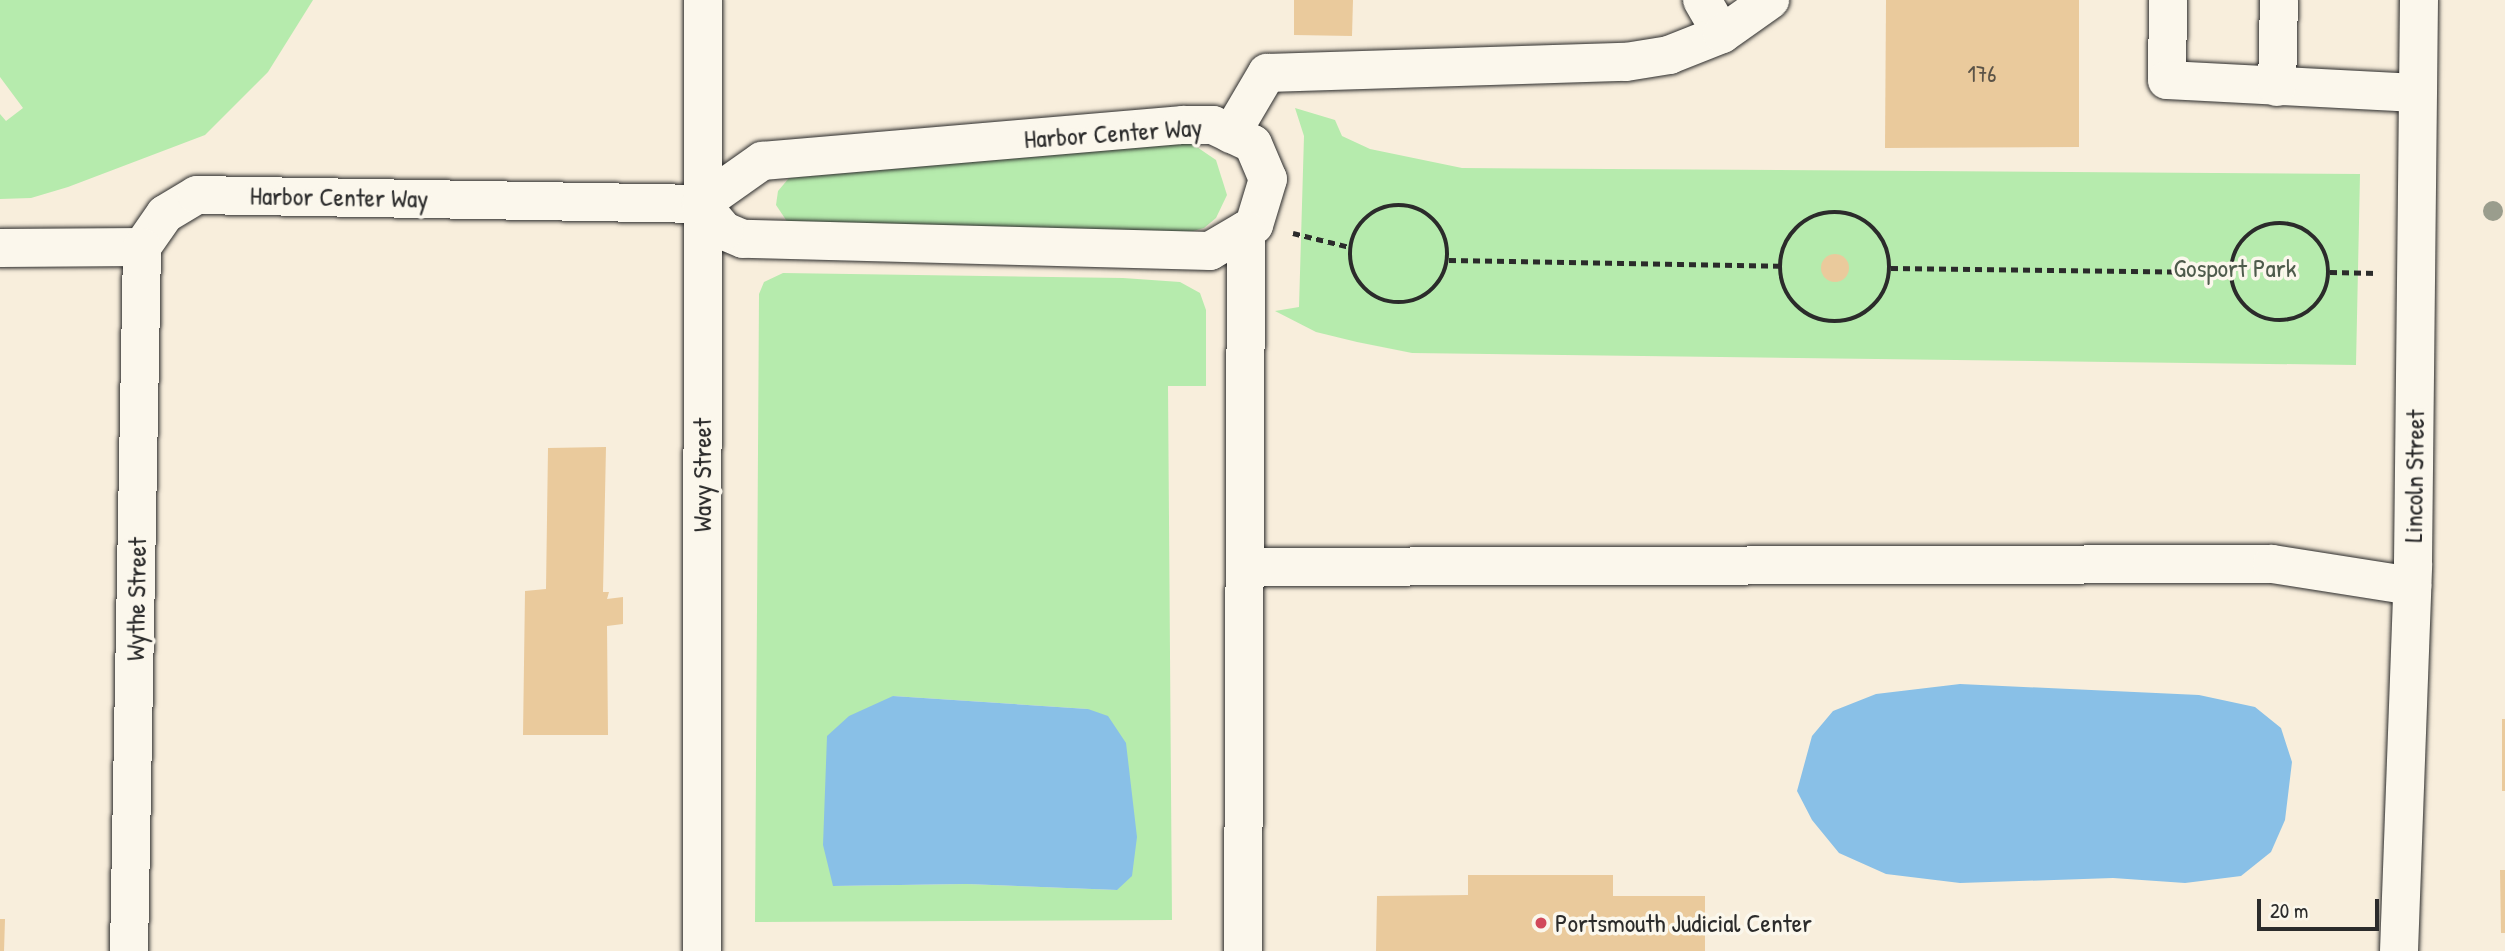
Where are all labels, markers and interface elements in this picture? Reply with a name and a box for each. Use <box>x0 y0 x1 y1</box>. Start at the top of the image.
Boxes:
house number: 176 <box>1968 60 1996 88</box>
street label: Harbor Center Way <box>1023 111 1203 155</box>
street label: Harbor Center Way <box>250 180 428 214</box>
park label: Gosport Park <box>2173 252 2297 284</box>
street label: Lincoln Street <box>2397 409 2431 543</box>
street label: Wavy Street <box>686 418 718 532</box>
street label: Wythe Street <box>119 537 153 661</box>
scale bar <box>2260 884 2382 928</box>
text: 20 m <box>2270 896 2308 925</box>
place label: Portsmouth Judicial Center <box>1555 907 1812 939</box>
marker: Portsmouth Judicial Center <box>1533 915 1549 931</box>

